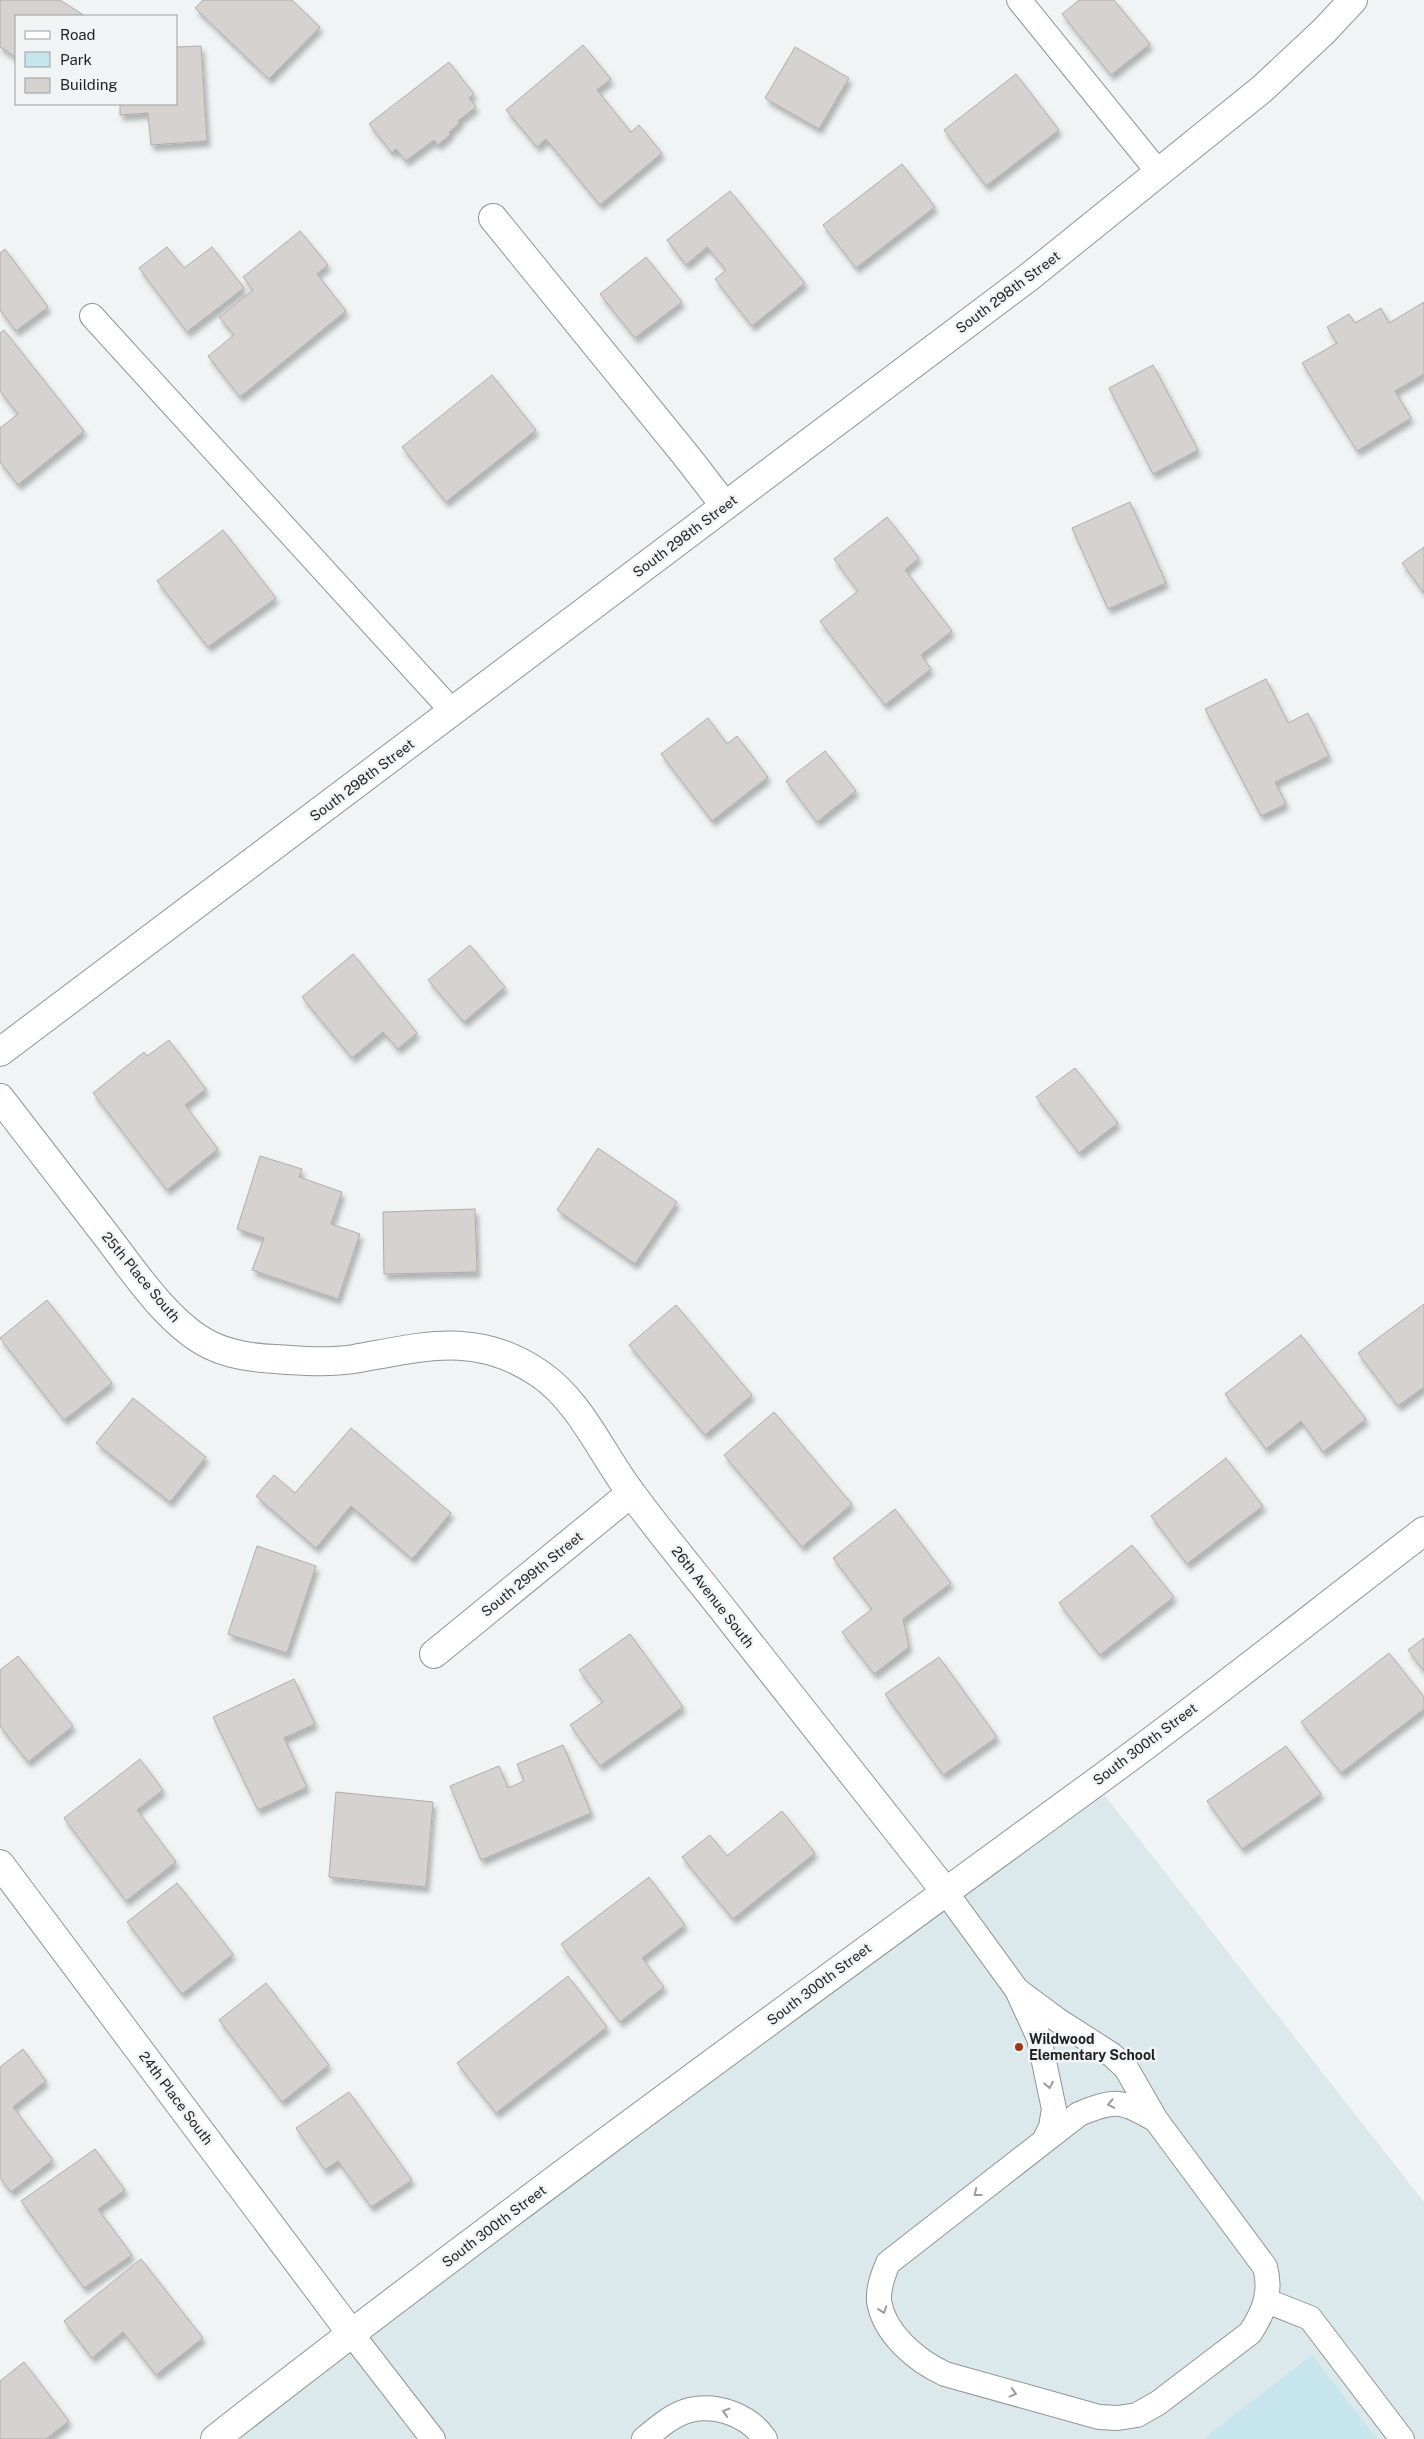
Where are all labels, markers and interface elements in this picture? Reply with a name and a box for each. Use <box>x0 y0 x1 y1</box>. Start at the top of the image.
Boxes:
legend <box>15 15 178 105</box>
text: Road <box>60 26 96 43</box>
text: Park <box>60 51 92 68</box>
text: Building <box>60 76 118 93</box>
street label: South 298th Street <box>953 248 1063 336</box>
street label: South 298th Street <box>630 492 740 580</box>
street label: South 298th Street <box>307 736 417 824</box>
street label: 25th Place South <box>99 1229 183 1325</box>
street label: South 299th Street <box>478 1528 586 1620</box>
street label: 26th Avenue South <box>668 1543 758 1651</box>
street label: South 300th Street <box>1090 1700 1200 1788</box>
street label: South 300th Street <box>764 1940 874 2028</box>
place label: Wildwood Elementary School <box>1029 2031 1156 2063</box>
marker: Wildwood Elementary School <box>1013 2041 1025 2053</box>
street label: 24th Place South <box>136 2048 216 2148</box>
one-way arrow <box>1044 2080 1054 2089</box>
one-way arrow <box>1107 2099 1116 2109</box>
street label: South 300th Street <box>439 2182 549 2270</box>
one-way arrow <box>974 2187 983 2195</box>
one-way arrow <box>877 2305 887 2314</box>
one-way arrow <box>1008 2388 1016 2398</box>
one-way arrow <box>721 2407 730 2418</box>

